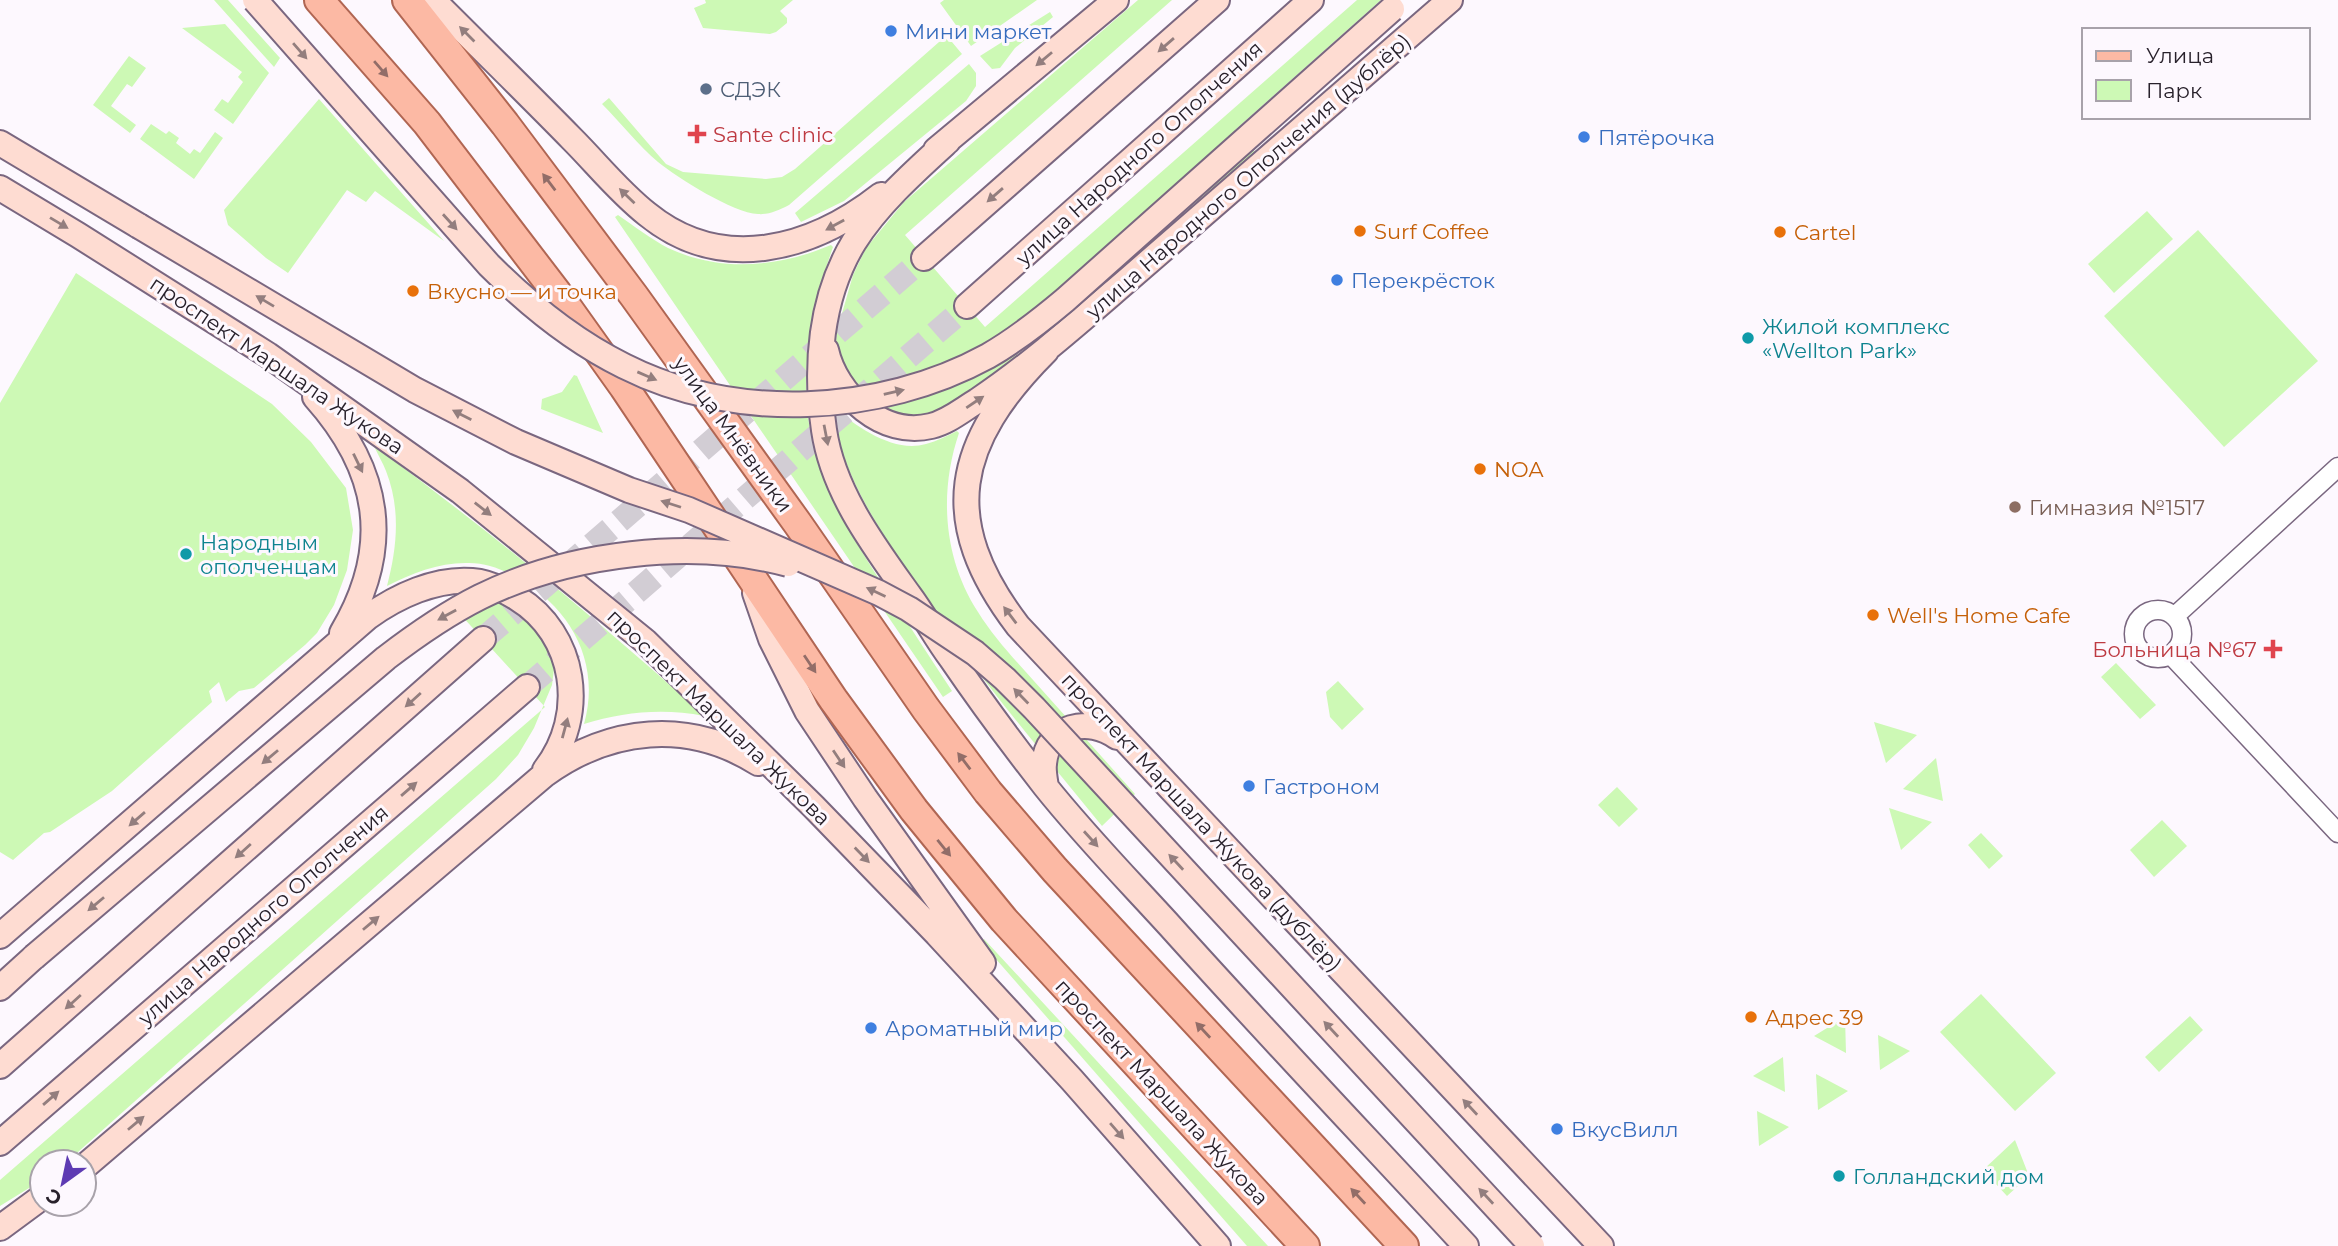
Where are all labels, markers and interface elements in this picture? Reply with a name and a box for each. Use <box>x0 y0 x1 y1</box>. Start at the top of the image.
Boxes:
place label: Мини маркет <box>905 19 1051 44</box>
marker: Мини маркет <box>883 23 899 39</box>
one-way arrow <box>459 26 476 42</box>
street label: улица Народного Ополчения (дублёр) <box>1080 28 1415 325</box>
legend <box>2082 28 2310 119</box>
street label: улица Народного Ополчения <box>1010 36 1267 271</box>
one-way arrow <box>1157 37 1175 53</box>
one-way arrow <box>292 43 307 60</box>
text: Улица <box>2146 43 2214 68</box>
one-way arrow <box>1036 52 1054 67</box>
one-way arrow <box>372 61 388 78</box>
place label: СДЭК <box>720 77 781 102</box>
text: Парк <box>2146 78 2202 103</box>
marker: СДЭК <box>698 81 714 97</box>
place label: Sante clinic <box>713 122 833 147</box>
marker: Sante clinic <box>687 124 707 144</box>
place label: Пятёрочка <box>1598 125 1715 150</box>
marker: Пятёрочка <box>1576 129 1592 145</box>
one-way arrow <box>542 173 556 191</box>
one-way arrow <box>618 187 635 204</box>
one-way arrow <box>986 187 1004 203</box>
one-way arrow <box>442 214 457 231</box>
one-way arrow <box>49 217 68 229</box>
one-way arrow <box>824 219 844 231</box>
place label: Surf Coffee <box>1374 219 1489 244</box>
place label: Cartel <box>1794 220 1856 245</box>
marker: Surf Coffee <box>1352 223 1368 239</box>
marker: Cartel <box>1772 224 1788 240</box>
place label: Перекрёсток <box>1351 268 1495 293</box>
street label: проспект Маршала Жукова <box>145 271 409 459</box>
marker: Перекрёсток <box>1329 272 1345 288</box>
place label: Вкусно — и точка <box>427 279 617 304</box>
marker: Вкусно — и точка <box>405 283 421 299</box>
one-way arrow <box>256 295 275 308</box>
place label: Жилой комплекс «Wellton Park» <box>1762 314 1950 363</box>
marker: Жилой комплекс «Wellton Park» <box>1740 330 1756 346</box>
street label: улица Мнёвники <box>667 350 798 517</box>
one-way arrow <box>637 370 657 382</box>
one-way arrow <box>883 386 905 397</box>
one-way arrow <box>966 395 984 409</box>
one-way arrow <box>452 409 472 420</box>
one-way arrow <box>821 424 832 446</box>
one-way arrow <box>352 453 363 473</box>
place label: NOA <box>1494 457 1544 482</box>
marker: NOA <box>1472 461 1488 477</box>
place label: Гимназия №1517 <box>2029 495 2205 520</box>
one-way arrow <box>661 498 682 509</box>
marker: Гимназия №1517 <box>2007 499 2023 515</box>
one-way arrow <box>474 501 492 515</box>
place label: Народным ополченцам <box>200 530 337 579</box>
marker: Народным ополченцам <box>178 546 194 562</box>
one-way arrow <box>865 586 886 597</box>
place label: Well's Home Cafe <box>1887 603 2071 628</box>
street label: проспект Маршала Жукова <box>602 604 836 830</box>
one-way arrow <box>1003 606 1017 624</box>
marker: Well's Home Cafe <box>1865 607 1881 623</box>
one-way arrow <box>438 609 457 621</box>
place label: Больница №67 <box>2092 637 2257 662</box>
marker: Больница №67 <box>2263 639 2283 659</box>
one-way arrow <box>803 655 817 673</box>
street label: проспект Маршала Жукова (дублёр) <box>1057 667 1347 977</box>
one-way arrow <box>1014 688 1030 705</box>
one-way arrow <box>405 692 422 708</box>
one-way arrow <box>561 718 571 739</box>
one-way arrow <box>261 749 279 765</box>
one-way arrow <box>832 750 846 768</box>
one-way arrow <box>958 752 972 770</box>
place label: Гастроном <box>1263 774 1380 799</box>
marker: Гастроном <box>1241 778 1257 794</box>
one-way arrow <box>400 781 418 797</box>
street label: улица Народного Ополчения <box>132 800 393 1031</box>
one-way arrow <box>128 811 146 827</box>
one-way arrow <box>1083 830 1098 847</box>
one-way arrow <box>936 839 951 856</box>
one-way arrow <box>234 843 252 859</box>
one-way arrow <box>853 847 870 864</box>
one-way arrow <box>1169 854 1185 871</box>
one-way arrow <box>88 896 105 911</box>
one-way arrow <box>362 916 379 931</box>
street label: проспект Маршала Жукова <box>1050 974 1274 1210</box>
one-way arrow <box>64 994 82 1010</box>
place label: Адрес 39 <box>1765 1005 1864 1030</box>
marker: Адрес 39 <box>1743 1009 1759 1025</box>
place label: Ароматный мир <box>885 1016 1063 1041</box>
marker: Ароматный мир <box>863 1020 879 1036</box>
one-way arrow <box>1194 1021 1211 1038</box>
one-way arrow <box>1324 1021 1340 1038</box>
one-way arrow <box>42 1090 60 1106</box>
one-way arrow <box>1463 1099 1479 1116</box>
one-way arrow <box>127 1115 145 1131</box>
place label: ВкусВилл <box>1571 1117 1678 1142</box>
marker: ВкусВилл <box>1549 1121 1565 1137</box>
one-way arrow <box>1109 1122 1125 1140</box>
north arrow <box>28 1148 98 1218</box>
place label: Голландский дом <box>1853 1164 2044 1189</box>
marker: Голландский дом <box>1831 1168 1847 1184</box>
text: С <box>42 1183 66 1210</box>
one-way arrow <box>1478 1187 1494 1205</box>
one-way arrow <box>1350 1188 1366 1205</box>

